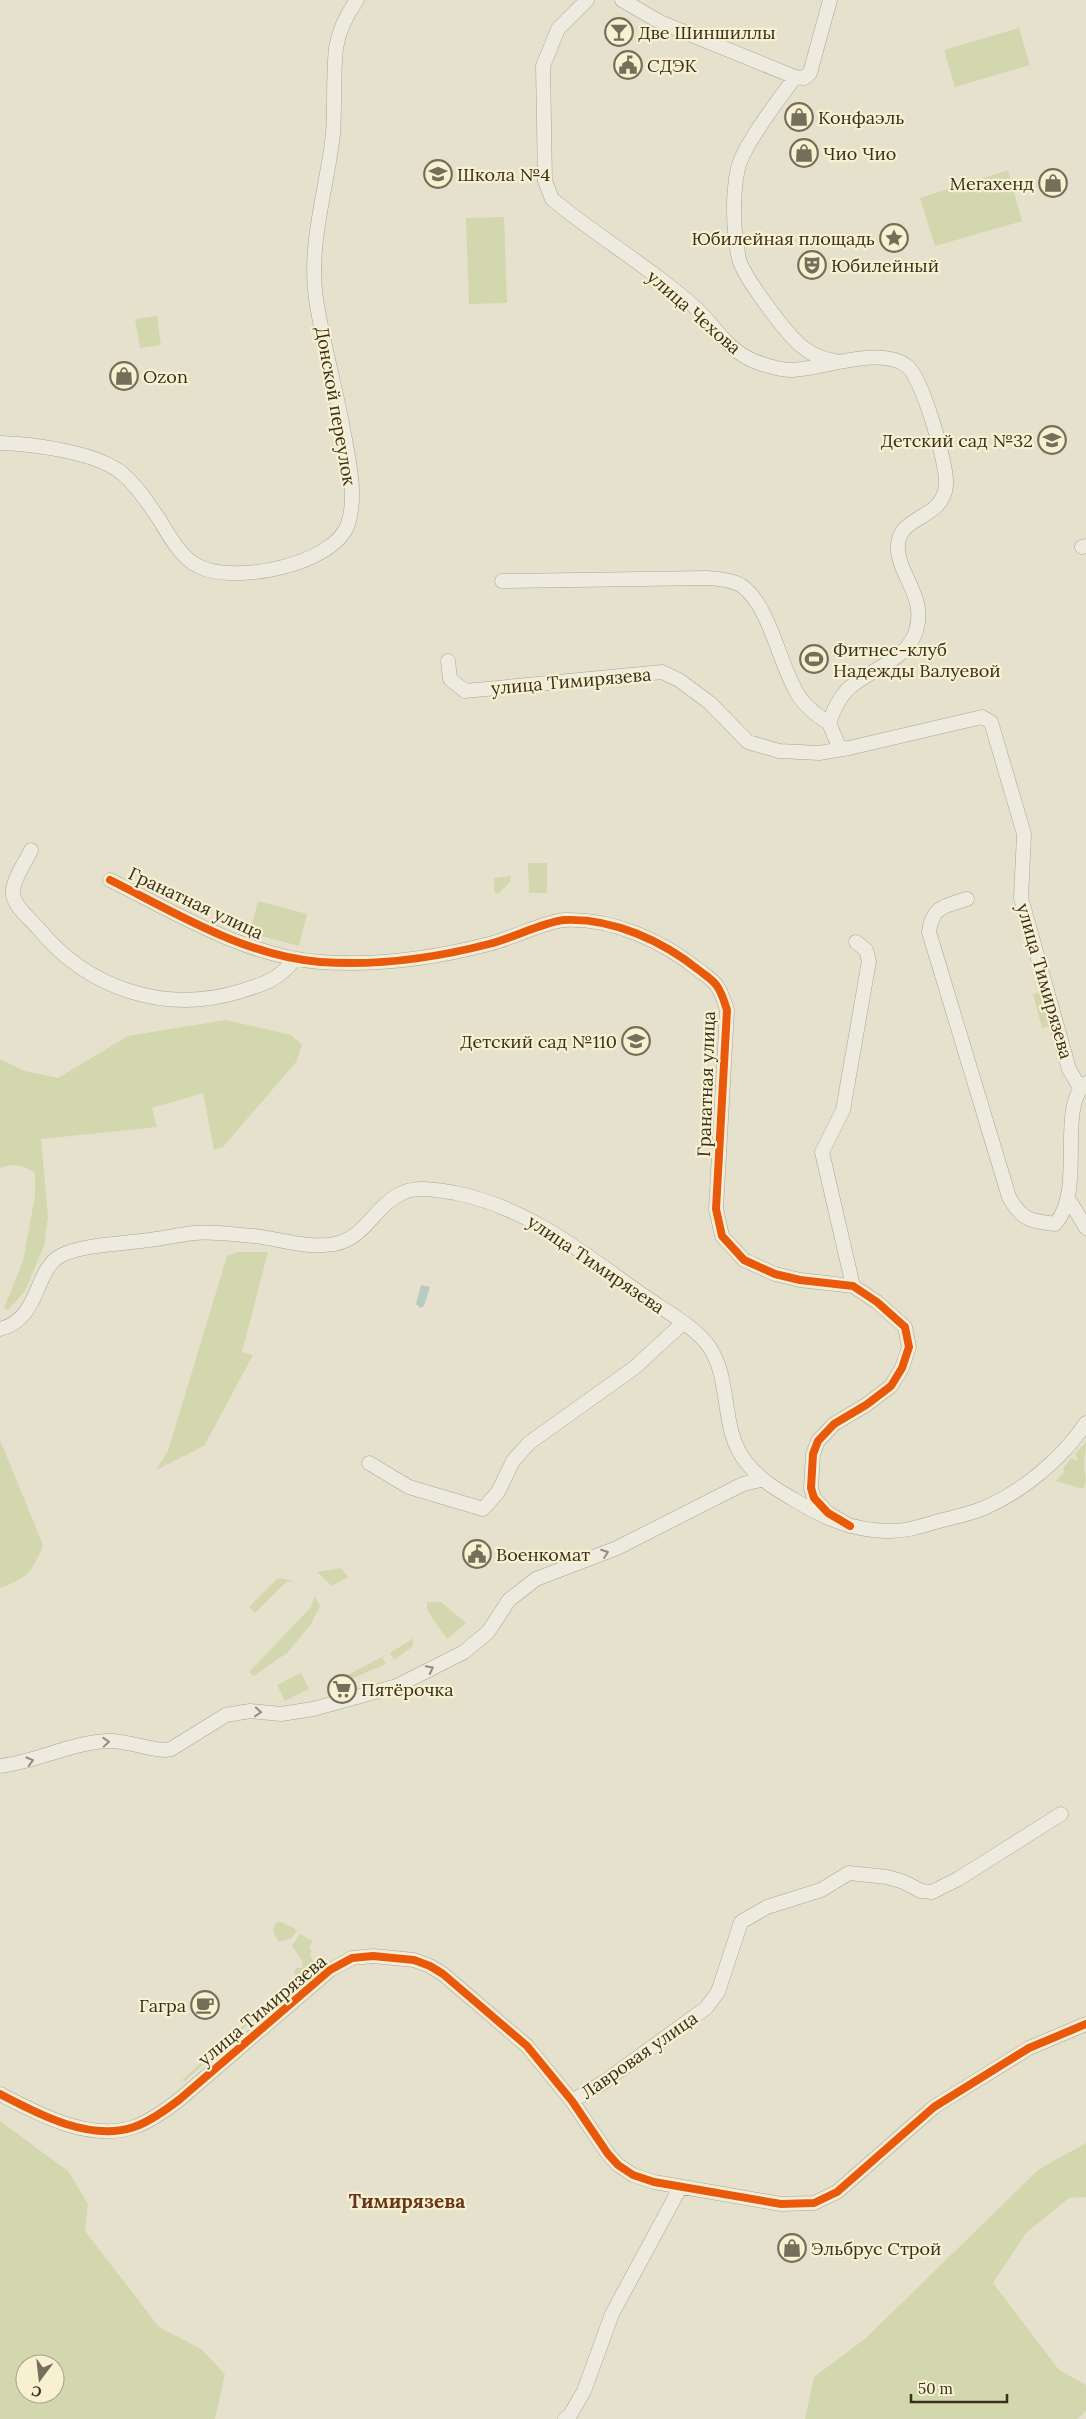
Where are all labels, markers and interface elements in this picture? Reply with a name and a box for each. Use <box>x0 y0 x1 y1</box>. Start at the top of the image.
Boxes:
bar icon: Две Шиншиллы <box>604 17 634 47</box>
place label: Две Шиншиллы <box>638 21 776 44</box>
public building icon: СДЭК <box>613 50 643 80</box>
place label: СДЭК <box>647 54 697 77</box>
shop icon: Конфаэль <box>784 102 814 132</box>
place label: Конфаэль <box>818 106 904 129</box>
shop icon: Чио Чио <box>789 138 819 168</box>
place label: Чио Чио <box>823 142 896 165</box>
school or university icon: Школа №4 <box>423 159 453 189</box>
place label: Школа №4 <box>457 163 551 186</box>
shop icon: Мегахенд <box>1038 168 1068 198</box>
place label: Мегахенд <box>949 172 1034 195</box>
place icon: Юбилейная площадь <box>879 223 909 253</box>
place label: Юбилейная площадь <box>691 227 875 250</box>
theatre icon: Юбилейный <box>797 250 827 280</box>
place label: Юбилейный <box>831 254 939 277</box>
street label: улица Чехова <box>642 265 746 359</box>
street label: Донской переулок <box>311 325 361 488</box>
shop icon: Ozon <box>109 361 139 391</box>
place label: Ozon <box>143 365 188 388</box>
school or university icon: Детский сад №32 <box>1037 425 1067 455</box>
place label: Детский сад №32 <box>881 429 1033 452</box>
place label: Фитнес-клуб Надежды Валуевой <box>833 638 1001 682</box>
sports icon: Фитнес-клуб Надежды Валуевой <box>799 644 829 674</box>
street label: улица Тимирязева <box>490 663 652 699</box>
street label: Гранатная улица <box>125 862 267 944</box>
street label: улица Тимирязева <box>1012 901 1078 1061</box>
street label: Гранатная улица <box>692 1011 720 1157</box>
school or university icon: Детский сад №110 <box>621 1026 651 1056</box>
place label: Детский сад №110 <box>460 1030 617 1053</box>
street label: улица Тимирязева <box>523 1209 669 1319</box>
public building icon: Военкомат <box>462 1539 492 1569</box>
place label: Военкомат <box>496 1543 590 1566</box>
one-way arrow <box>600 1549 608 1559</box>
one-way arrow <box>425 1665 434 1675</box>
supermarket icon: Пятёрочка <box>327 1674 357 1704</box>
place label: Пятёрочка <box>361 1678 453 1701</box>
one-way arrow <box>254 1706 262 1717</box>
one-way arrow <box>103 1737 111 1748</box>
one-way arrow <box>25 1756 33 1766</box>
street label: улица Тимирязева <box>193 1949 331 2071</box>
cafe icon: Гагра <box>190 1990 220 2020</box>
place label: Гагра <box>139 1994 186 2017</box>
street label: Лавровая улица <box>576 2006 702 2104</box>
district label: Тимирязева <box>349 2189 465 2213</box>
shop icon: Эльбрус Строй <box>777 2233 807 2263</box>
place label: Эльбрус Строй <box>811 2237 941 2260</box>
north arrow <box>15 2354 65 2404</box>
scale bar <box>911 2372 1007 2404</box>
text: 50 m <box>918 2379 953 2398</box>
text: С <box>29 2382 44 2401</box>

